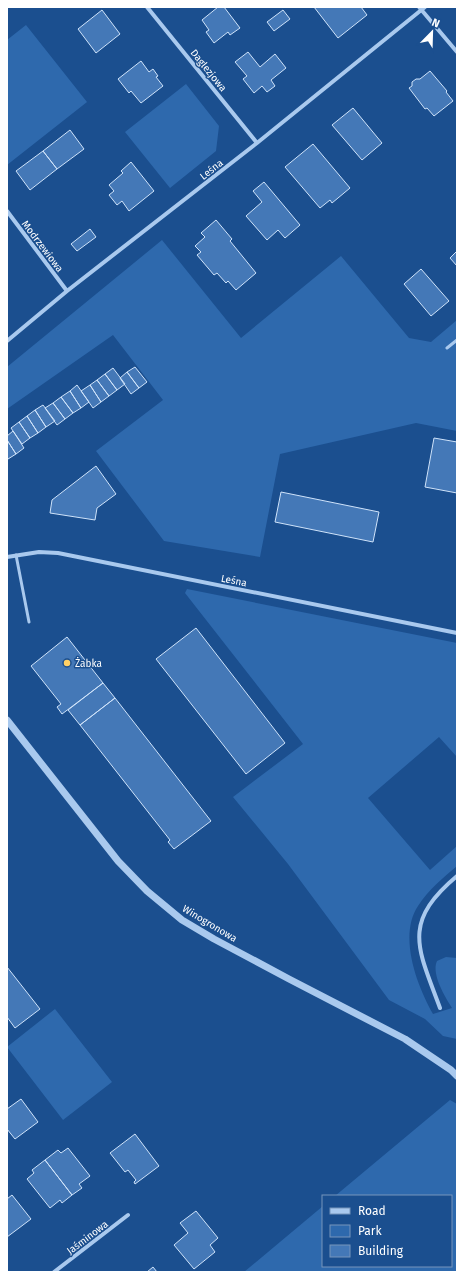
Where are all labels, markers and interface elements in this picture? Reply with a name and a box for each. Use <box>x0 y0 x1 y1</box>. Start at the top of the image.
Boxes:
north arrow <box>412 12 452 52</box>
text: N <box>430 16 442 31</box>
street label: Daglezjowa <box>188 47 229 94</box>
street label: Leśna <box>198 157 226 183</box>
street label: Modrzewiowa <box>19 218 65 275</box>
street label: Leśna <box>220 573 248 589</box>
place label: Żabka <box>75 656 102 670</box>
marker: Żabka <box>62 658 72 668</box>
street label: Winogronowa <box>180 903 239 945</box>
legend <box>322 1195 452 1267</box>
text: Road <box>358 1204 386 1218</box>
street label: Jaśminowa <box>65 1218 111 1257</box>
text: Park <box>358 1224 382 1238</box>
text: Building <box>358 1244 404 1258</box>

